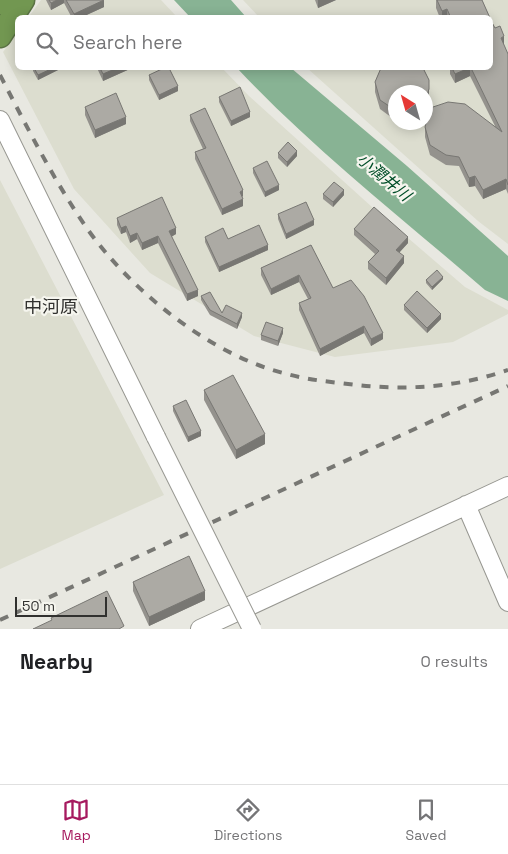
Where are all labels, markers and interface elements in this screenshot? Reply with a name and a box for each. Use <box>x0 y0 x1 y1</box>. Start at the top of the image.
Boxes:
search box <box>15 15 493 70</box>
icon: search <box>33 29 61 57</box>
text: Search here <box>73 30 183 55</box>
north arrow <box>388 85 433 130</box>
water label: 小潤井川 <box>353 148 417 207</box>
district label: 中河原 <box>24 295 78 318</box>
scale bar <box>15 594 108 617</box>
text: 50 m <box>22 597 55 615</box>
text: Nearby <box>20 648 93 675</box>
text: 0 results <box>420 651 488 672</box>
tab: Map <box>62 796 91 844</box>
tab: Directions <box>214 796 282 844</box>
tab: Saved <box>406 796 446 844</box>

